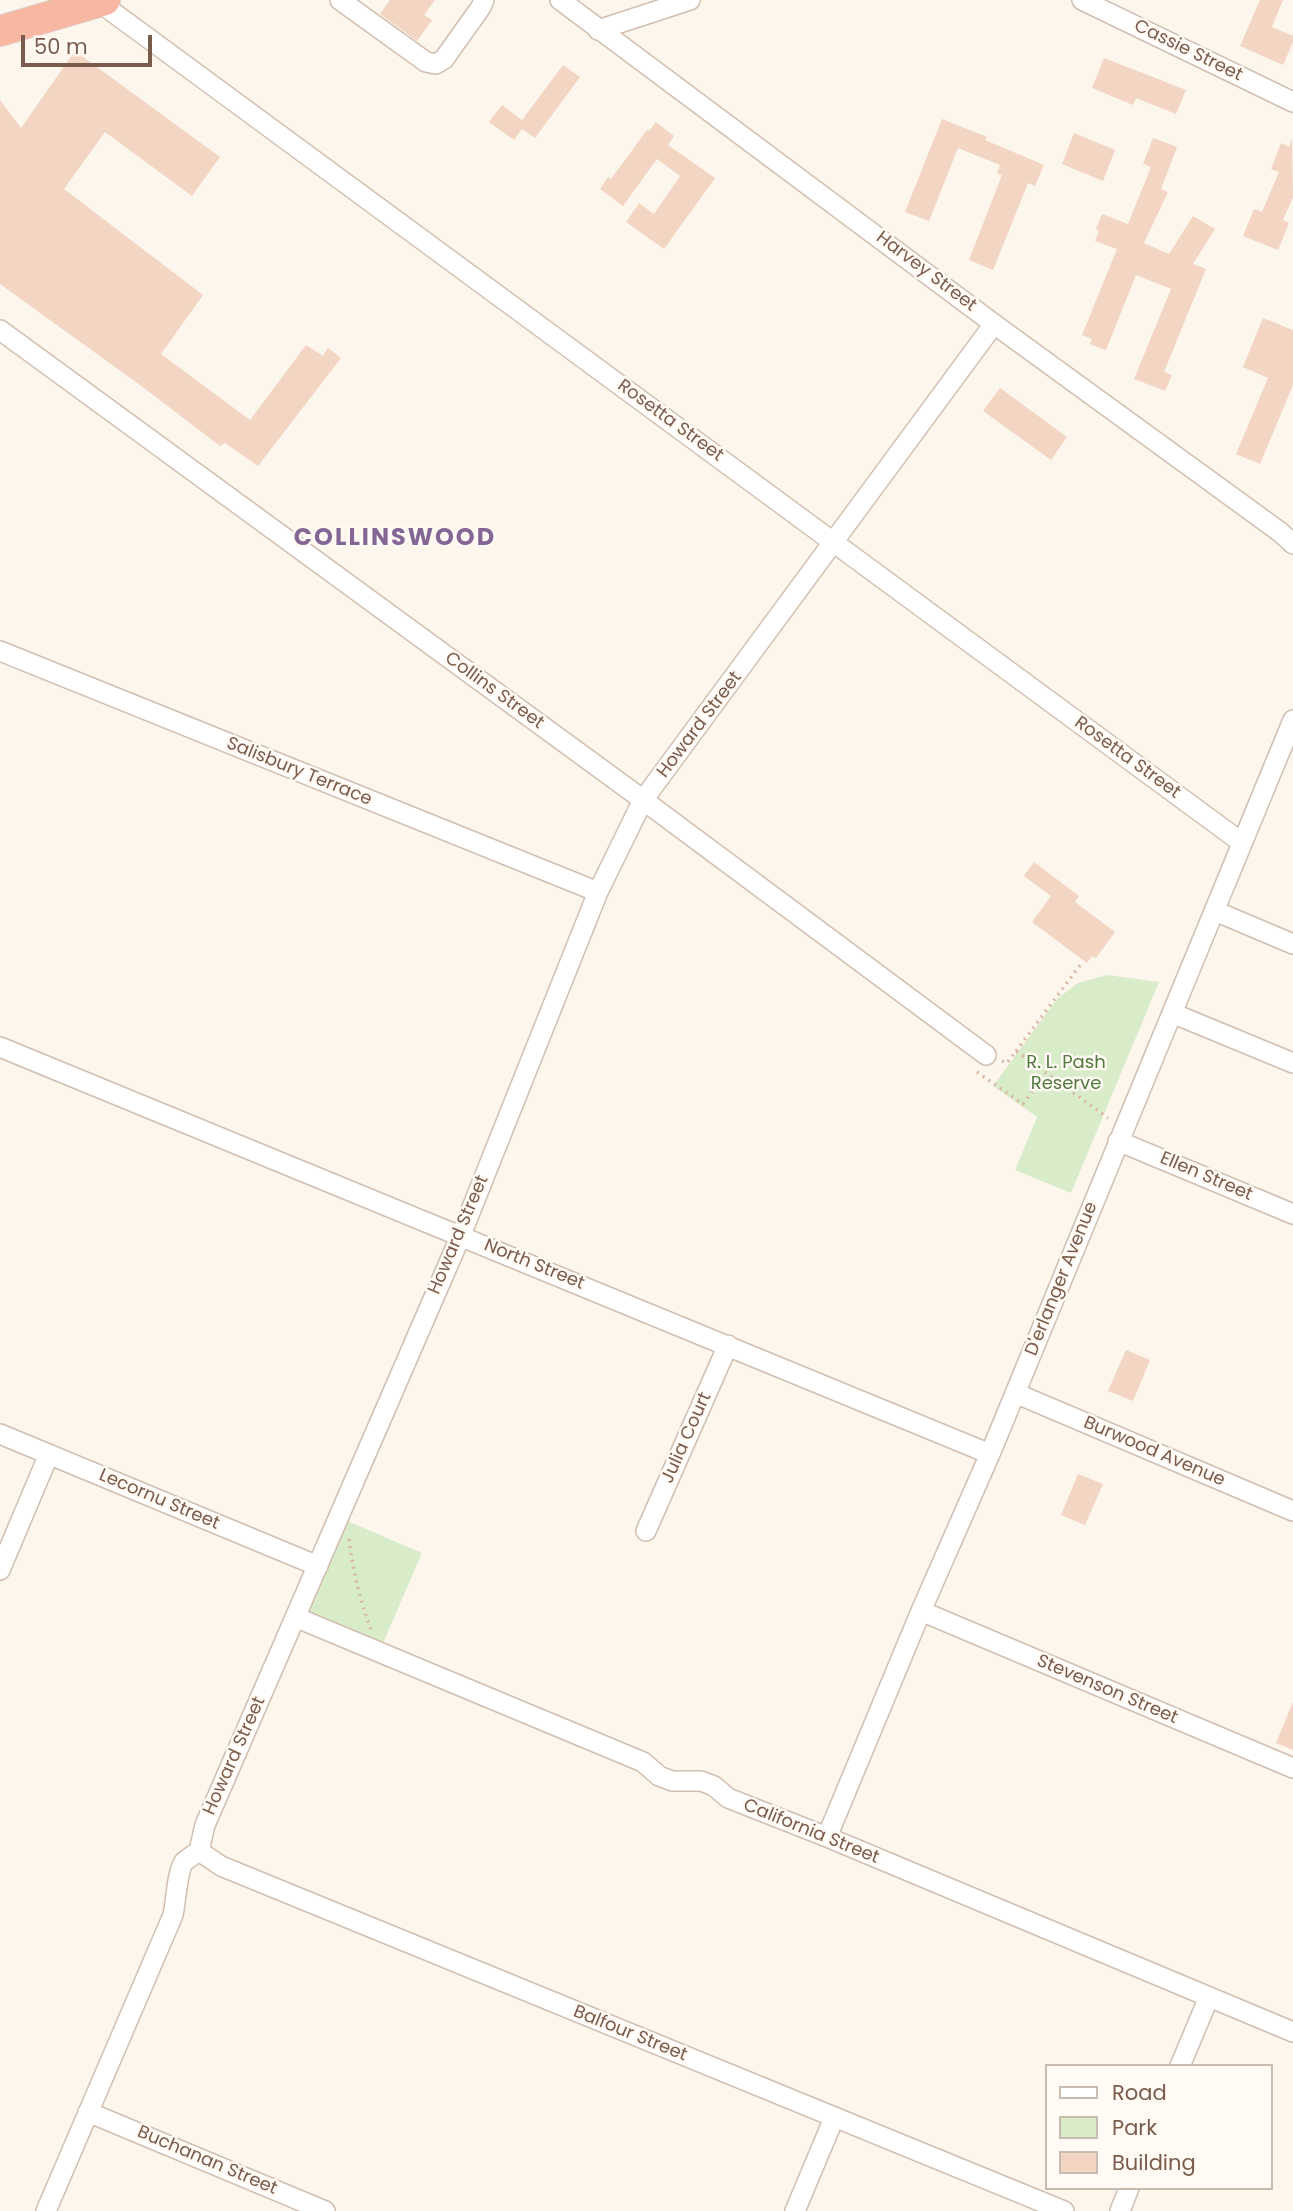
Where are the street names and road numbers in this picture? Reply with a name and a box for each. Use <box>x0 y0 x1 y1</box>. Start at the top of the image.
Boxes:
street label: Cassie Street <box>1130 15 1246 87</box>
street label: Harvey Street <box>871 227 981 317</box>
street label: Rosetta Street <box>613 375 727 467</box>
street label: Collins Street <box>440 648 548 734</box>
street label: Howard Street <box>653 668 747 782</box>
street label: Rosetta Street <box>1070 712 1184 804</box>
street label: Salisbury Terrace <box>223 733 375 811</box>
street label: Ellen Street <box>1157 1148 1255 1206</box>
street label: Howard Street <box>424 1172 494 1298</box>
street label: D'erlanger Avenue <box>1021 1199 1103 1359</box>
street label: North Street <box>481 1235 587 1295</box>
street label: Julia Court <box>657 1389 717 1487</box>
street label: Burwood Avenue <box>1080 1412 1228 1492</box>
street label: Lecornu Street <box>96 1465 222 1535</box>
street label: Stevenson Street <box>1033 1651 1181 1729</box>
street label: Howard Street <box>199 1693 271 1819</box>
street label: California Street <box>740 1795 882 1869</box>
street label: Balfour Street <box>570 2001 690 2067</box>
street label: Buchanan Street <box>134 2122 280 2200</box>

